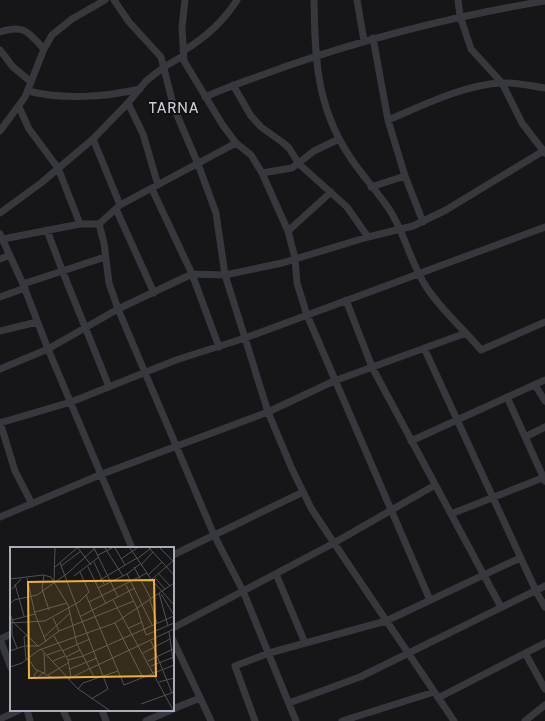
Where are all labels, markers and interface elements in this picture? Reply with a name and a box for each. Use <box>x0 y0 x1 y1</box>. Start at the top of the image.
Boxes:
district label: TARNA <box>149 99 199 117</box>
inset map <box>10 547 174 711</box>

